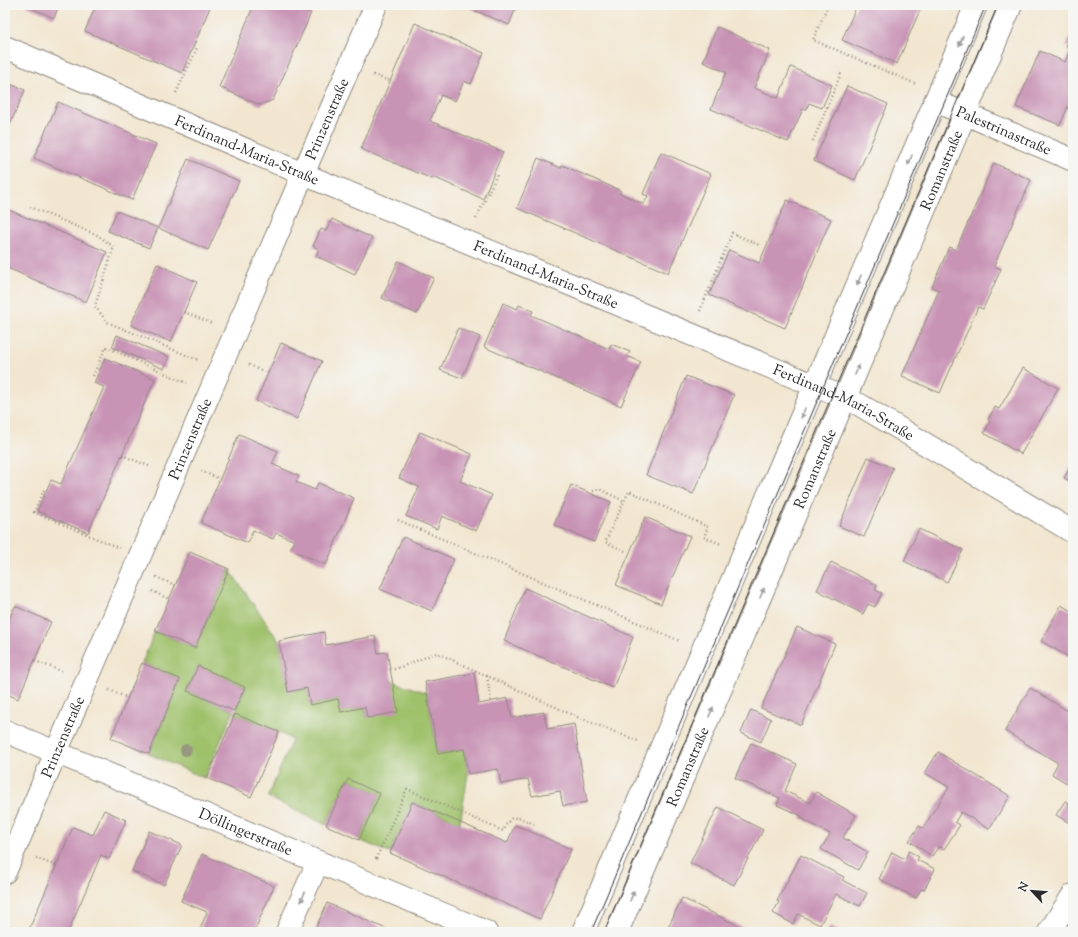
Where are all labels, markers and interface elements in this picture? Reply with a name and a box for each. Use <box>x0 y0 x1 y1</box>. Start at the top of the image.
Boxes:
one-way arrow <box>957 35 963 47</box>
street label: Prinzenstraße <box>301 75 355 164</box>
street label: Palestrinastraße <box>953 102 1054 161</box>
street label: Ferdinand-Maria-Straße <box>171 111 322 191</box>
street label: Romanstraße <box>916 127 969 214</box>
one-way arrow <box>906 155 912 167</box>
street label: Ferdinand-Maria-Straße <box>470 237 621 315</box>
one-way arrow <box>856 275 862 286</box>
street label: Ferdinand-Maria-Straße <box>769 360 917 447</box>
one-way arrow <box>854 363 860 375</box>
street label: Prinzenstraße <box>165 395 218 484</box>
one-way arrow <box>800 407 806 418</box>
street label: Romanstraße <box>790 426 843 512</box>
one-way arrow <box>759 587 765 598</box>
street label: Prinzenstraße <box>37 693 91 782</box>
one-way arrow <box>708 707 714 718</box>
street label: Romanstraße <box>663 724 715 810</box>
street label: Döllingerstraße <box>195 804 295 862</box>
north arrow <box>1012 871 1052 911</box>
text: N <box>1014 879 1033 895</box>
one-way arrow <box>630 890 636 902</box>
one-way arrow <box>299 891 305 903</box>

